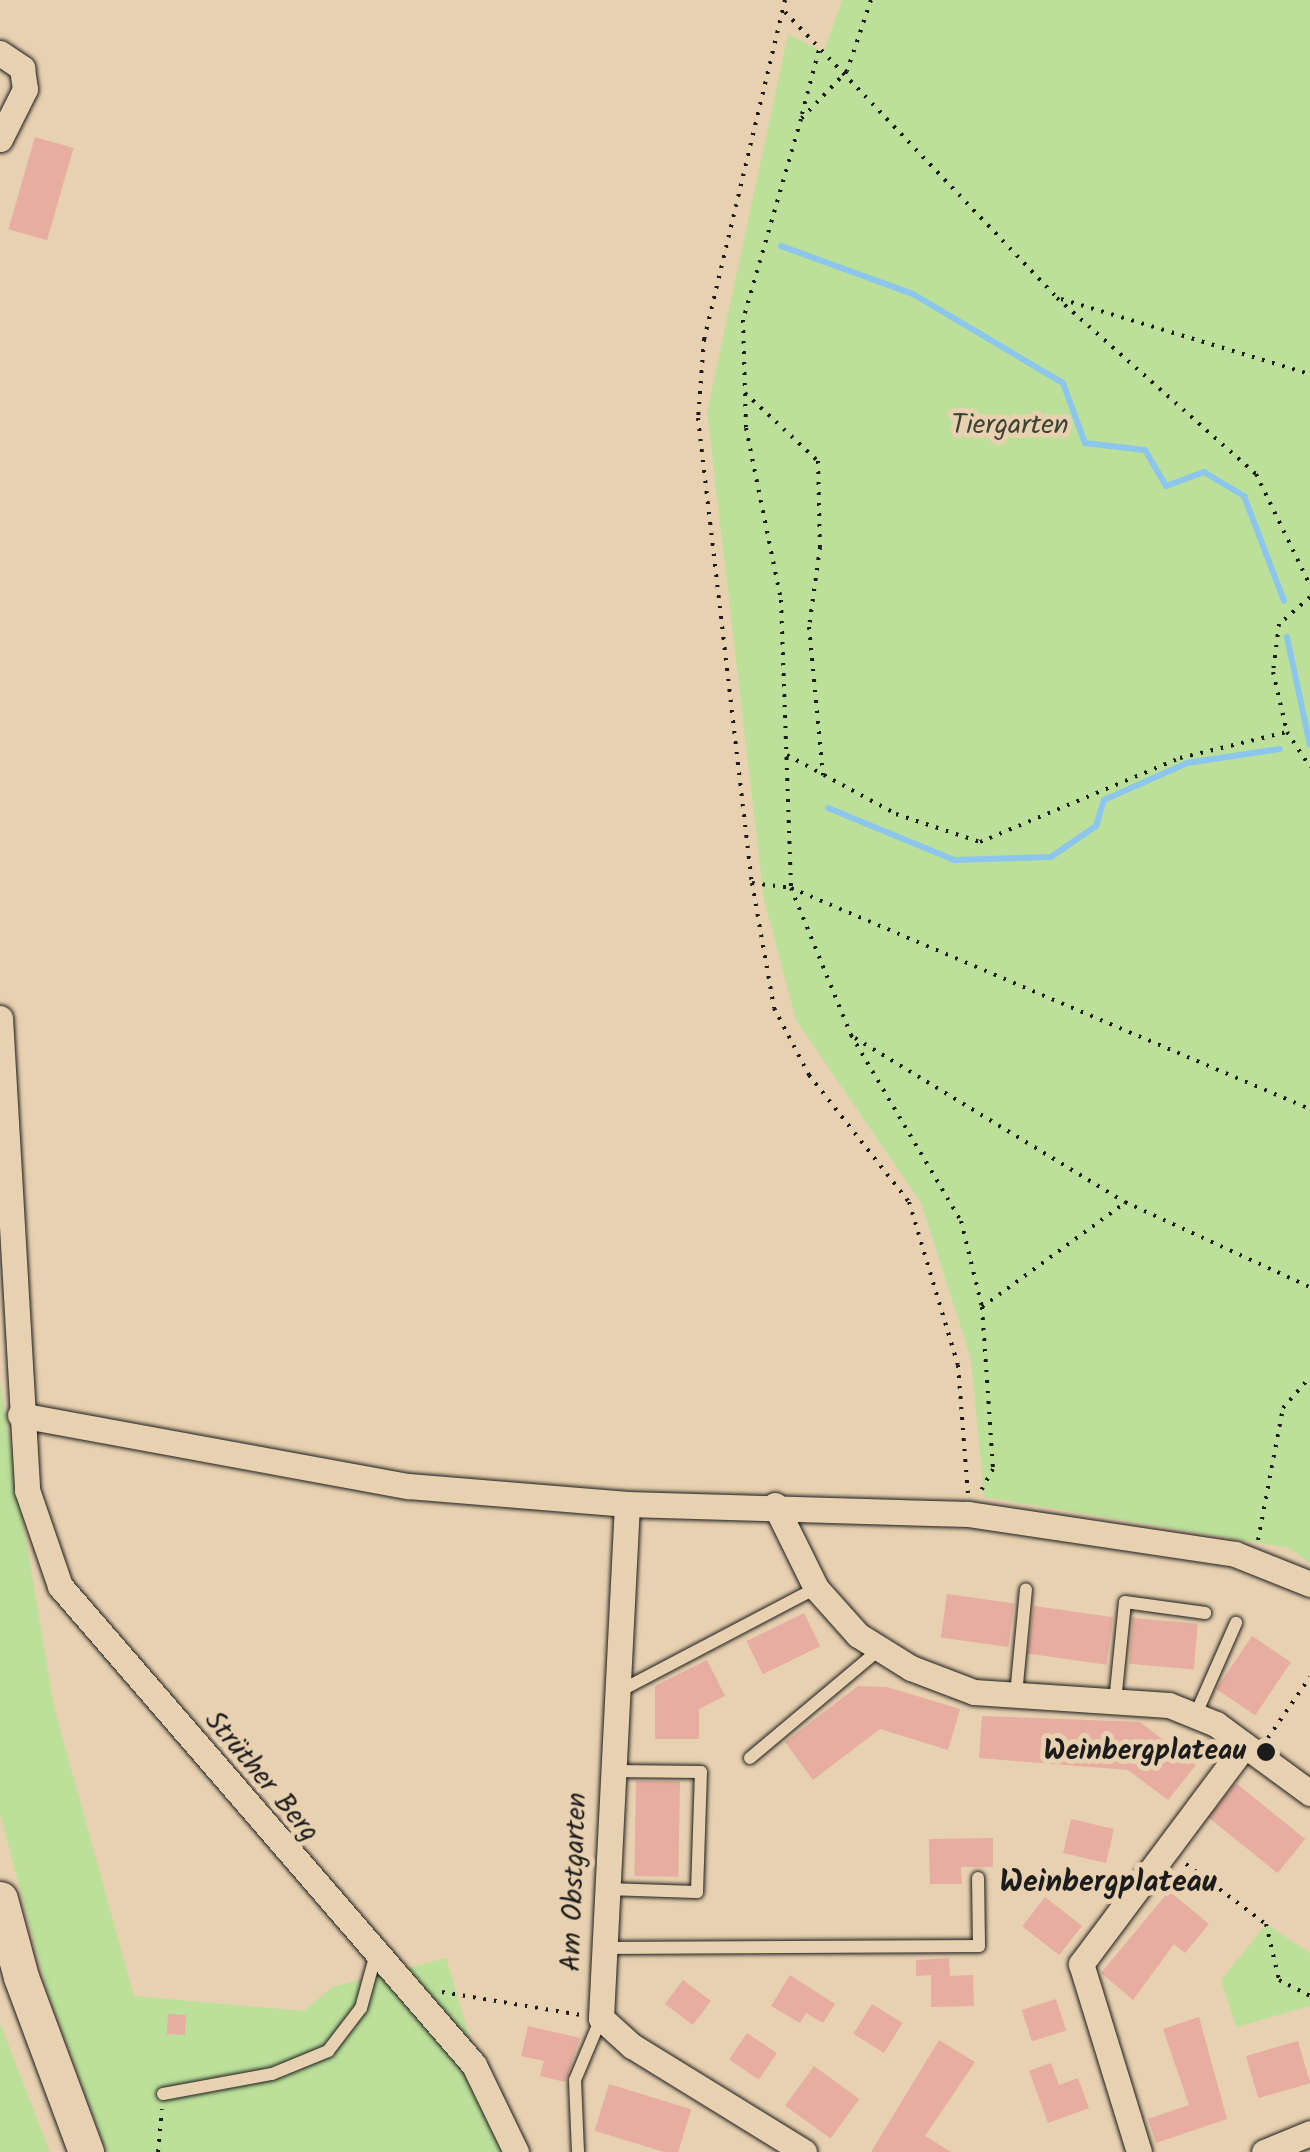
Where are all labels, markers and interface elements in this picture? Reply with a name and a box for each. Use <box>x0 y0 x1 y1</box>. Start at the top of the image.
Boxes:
park label: Tiergarten <box>951 409 1069 443</box>
street label: Strüther Berg <box>197 1705 325 1849</box>
place label: Weinbergplateau <box>1043 1735 1246 1769</box>
marker: Weinbergplateau <box>1255 1741 1277 1763</box>
street label: Am Obstgarten <box>555 1792 595 1972</box>
district label: Weinbergplateau <box>999 1865 1217 1901</box>

